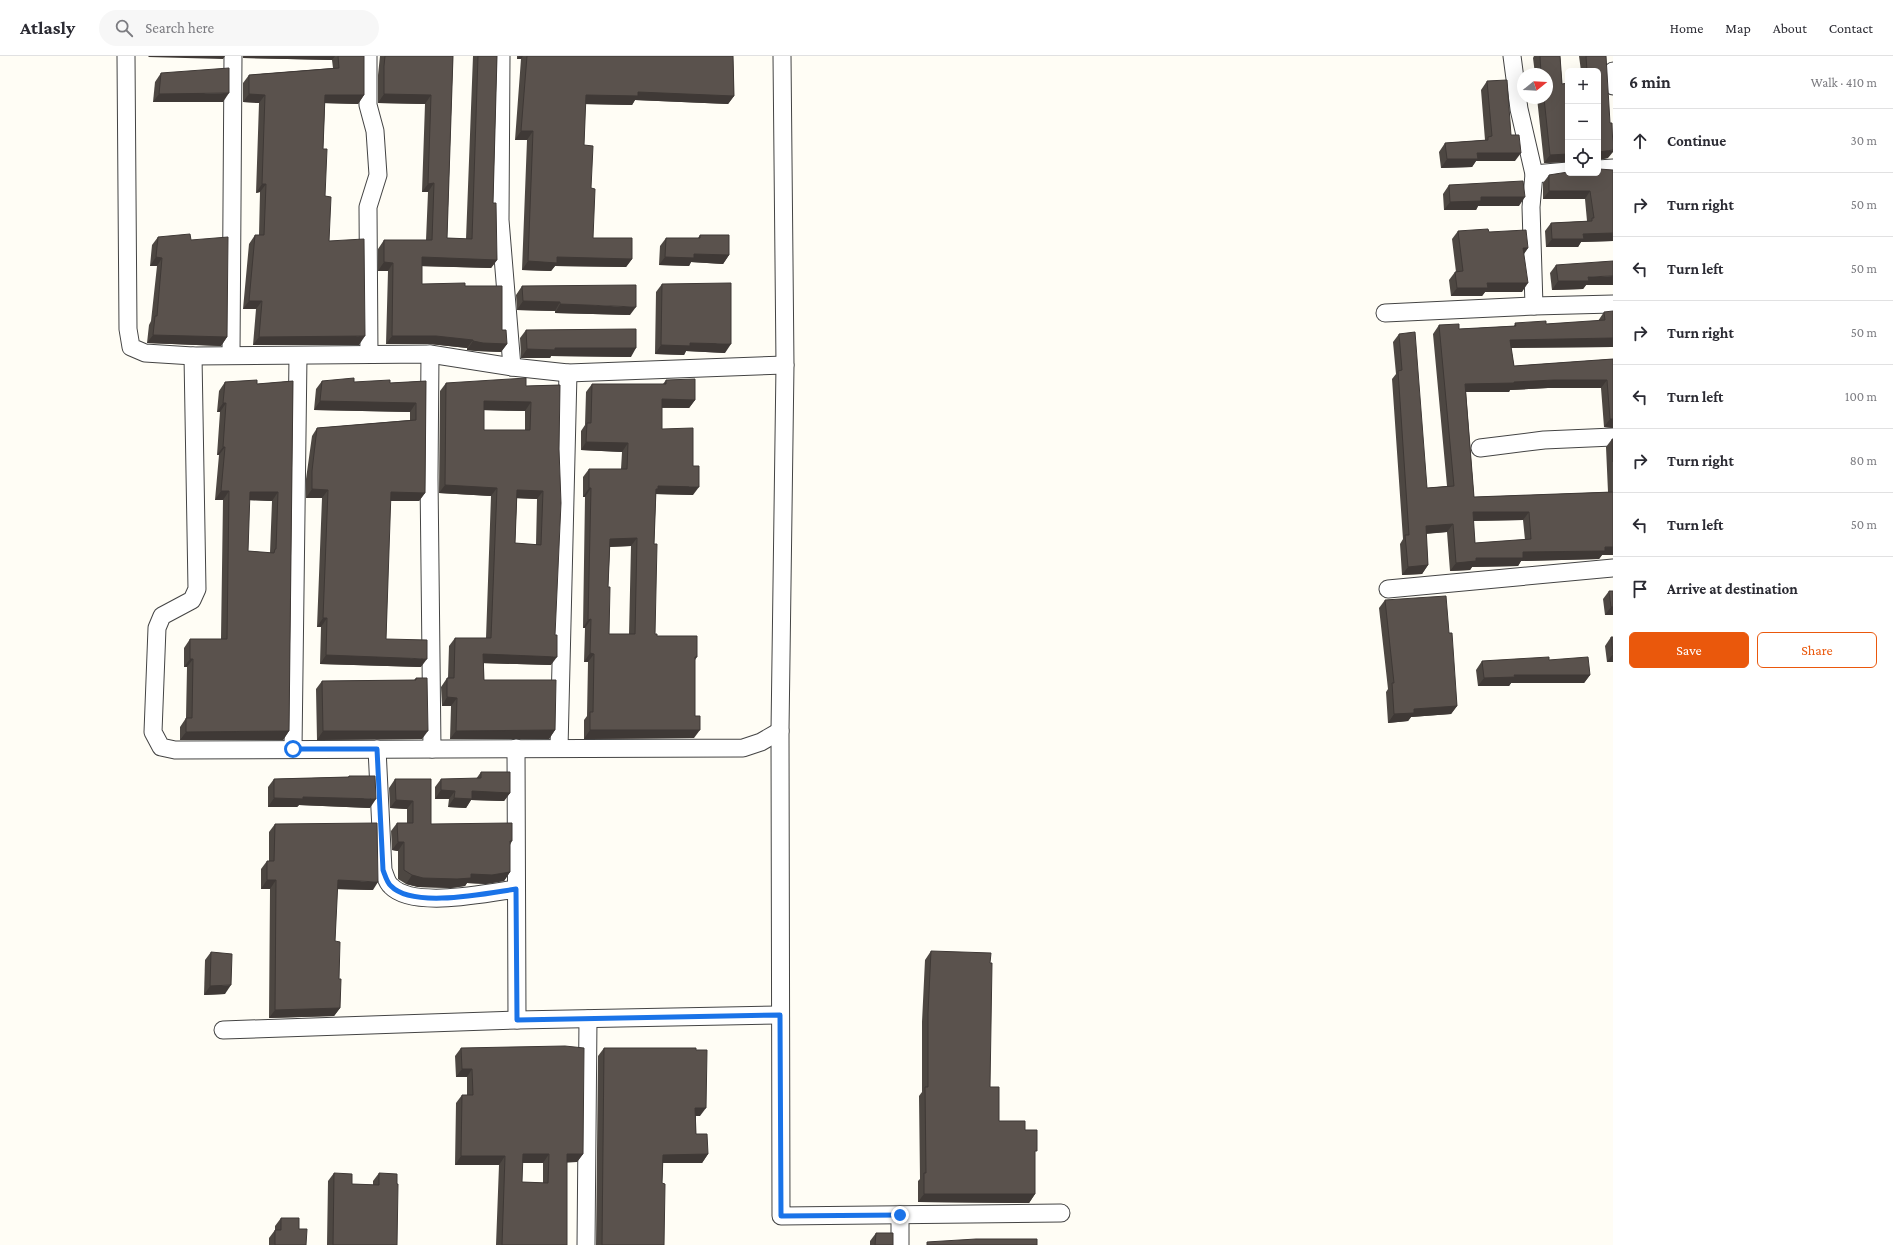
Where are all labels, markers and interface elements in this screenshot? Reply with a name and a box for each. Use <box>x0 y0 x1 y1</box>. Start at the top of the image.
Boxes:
search box <box>99 10 379 46</box>
text: Atlasly <box>20 17 75 38</box>
icon: search <box>113 17 135 39</box>
text: Search here <box>145 20 214 36</box>
text: Home <box>1670 20 1703 36</box>
text: Map <box>1725 20 1751 36</box>
text: About <box>1773 20 1807 36</box>
text: Contact <box>1829 20 1873 36</box>
north arrow <box>1517 68 1553 104</box>
map controls <box>1565 68 1601 176</box>
button: + <box>1565 68 1601 104</box>
text: 6 min <box>1629 73 1671 92</box>
text: Walk · 410 m <box>1811 75 1877 90</box>
button: − <box>1565 104 1601 140</box>
icon: ahead <box>1629 130 1651 152</box>
text: Continue <box>1667 133 1726 149</box>
text: 30 m <box>1851 133 1877 148</box>
button: locate <box>1565 140 1601 176</box>
icon: right <box>1629 194 1651 216</box>
text: Turn right <box>1667 197 1734 213</box>
text: 50 m <box>1851 197 1877 212</box>
icon: left <box>1629 258 1651 280</box>
text: Turn left <box>1667 261 1723 277</box>
text: 50 m <box>1851 261 1877 276</box>
icon: right <box>1629 322 1651 344</box>
text: Turn right <box>1667 325 1734 341</box>
text: 50 m <box>1851 325 1877 340</box>
icon: left <box>1629 386 1651 408</box>
text: Turn left <box>1667 389 1723 405</box>
text: 100 m <box>1845 389 1877 404</box>
icon: right <box>1629 450 1651 472</box>
text: Turn right <box>1667 453 1734 469</box>
text: 80 m <box>1850 453 1877 468</box>
icon: left <box>1629 514 1651 536</box>
text: Turn left <box>1667 517 1723 533</box>
text: 50 m <box>1851 517 1877 532</box>
icon: arrive <box>1629 578 1651 600</box>
text: Arrive at destination <box>1667 581 1798 597</box>
button: Save <box>1629 632 1749 668</box>
button: Share <box>1757 632 1877 668</box>
route start <box>284 740 302 758</box>
route end <box>891 1206 909 1224</box>

